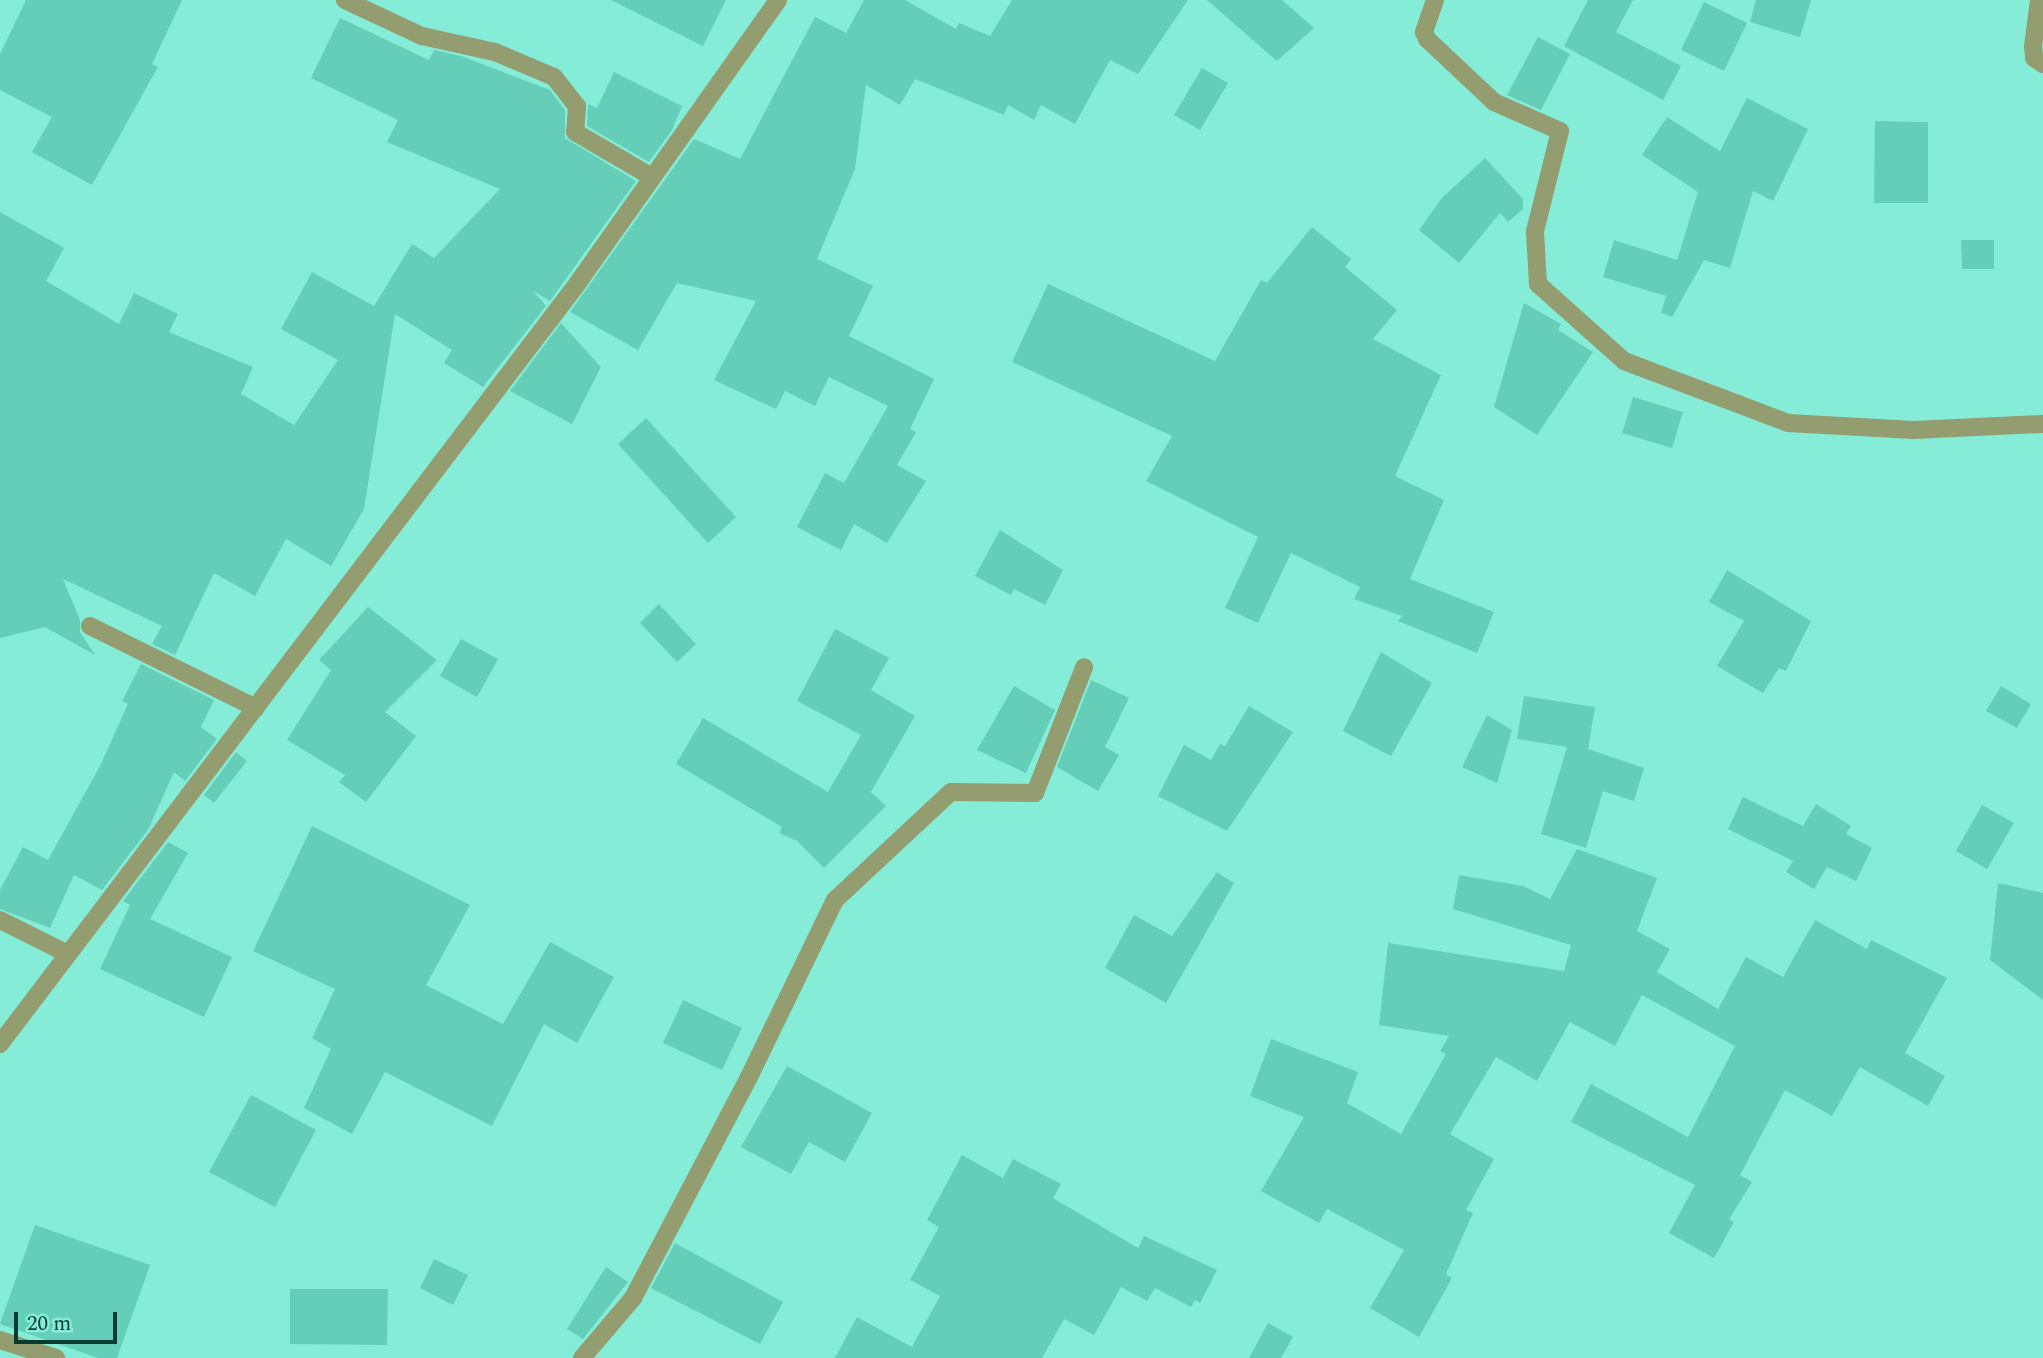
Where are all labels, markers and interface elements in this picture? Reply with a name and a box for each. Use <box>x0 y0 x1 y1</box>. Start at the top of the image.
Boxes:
scale bar <box>18 1298 121 1342</box>
text: 20 m <box>27 1308 71 1340</box>

